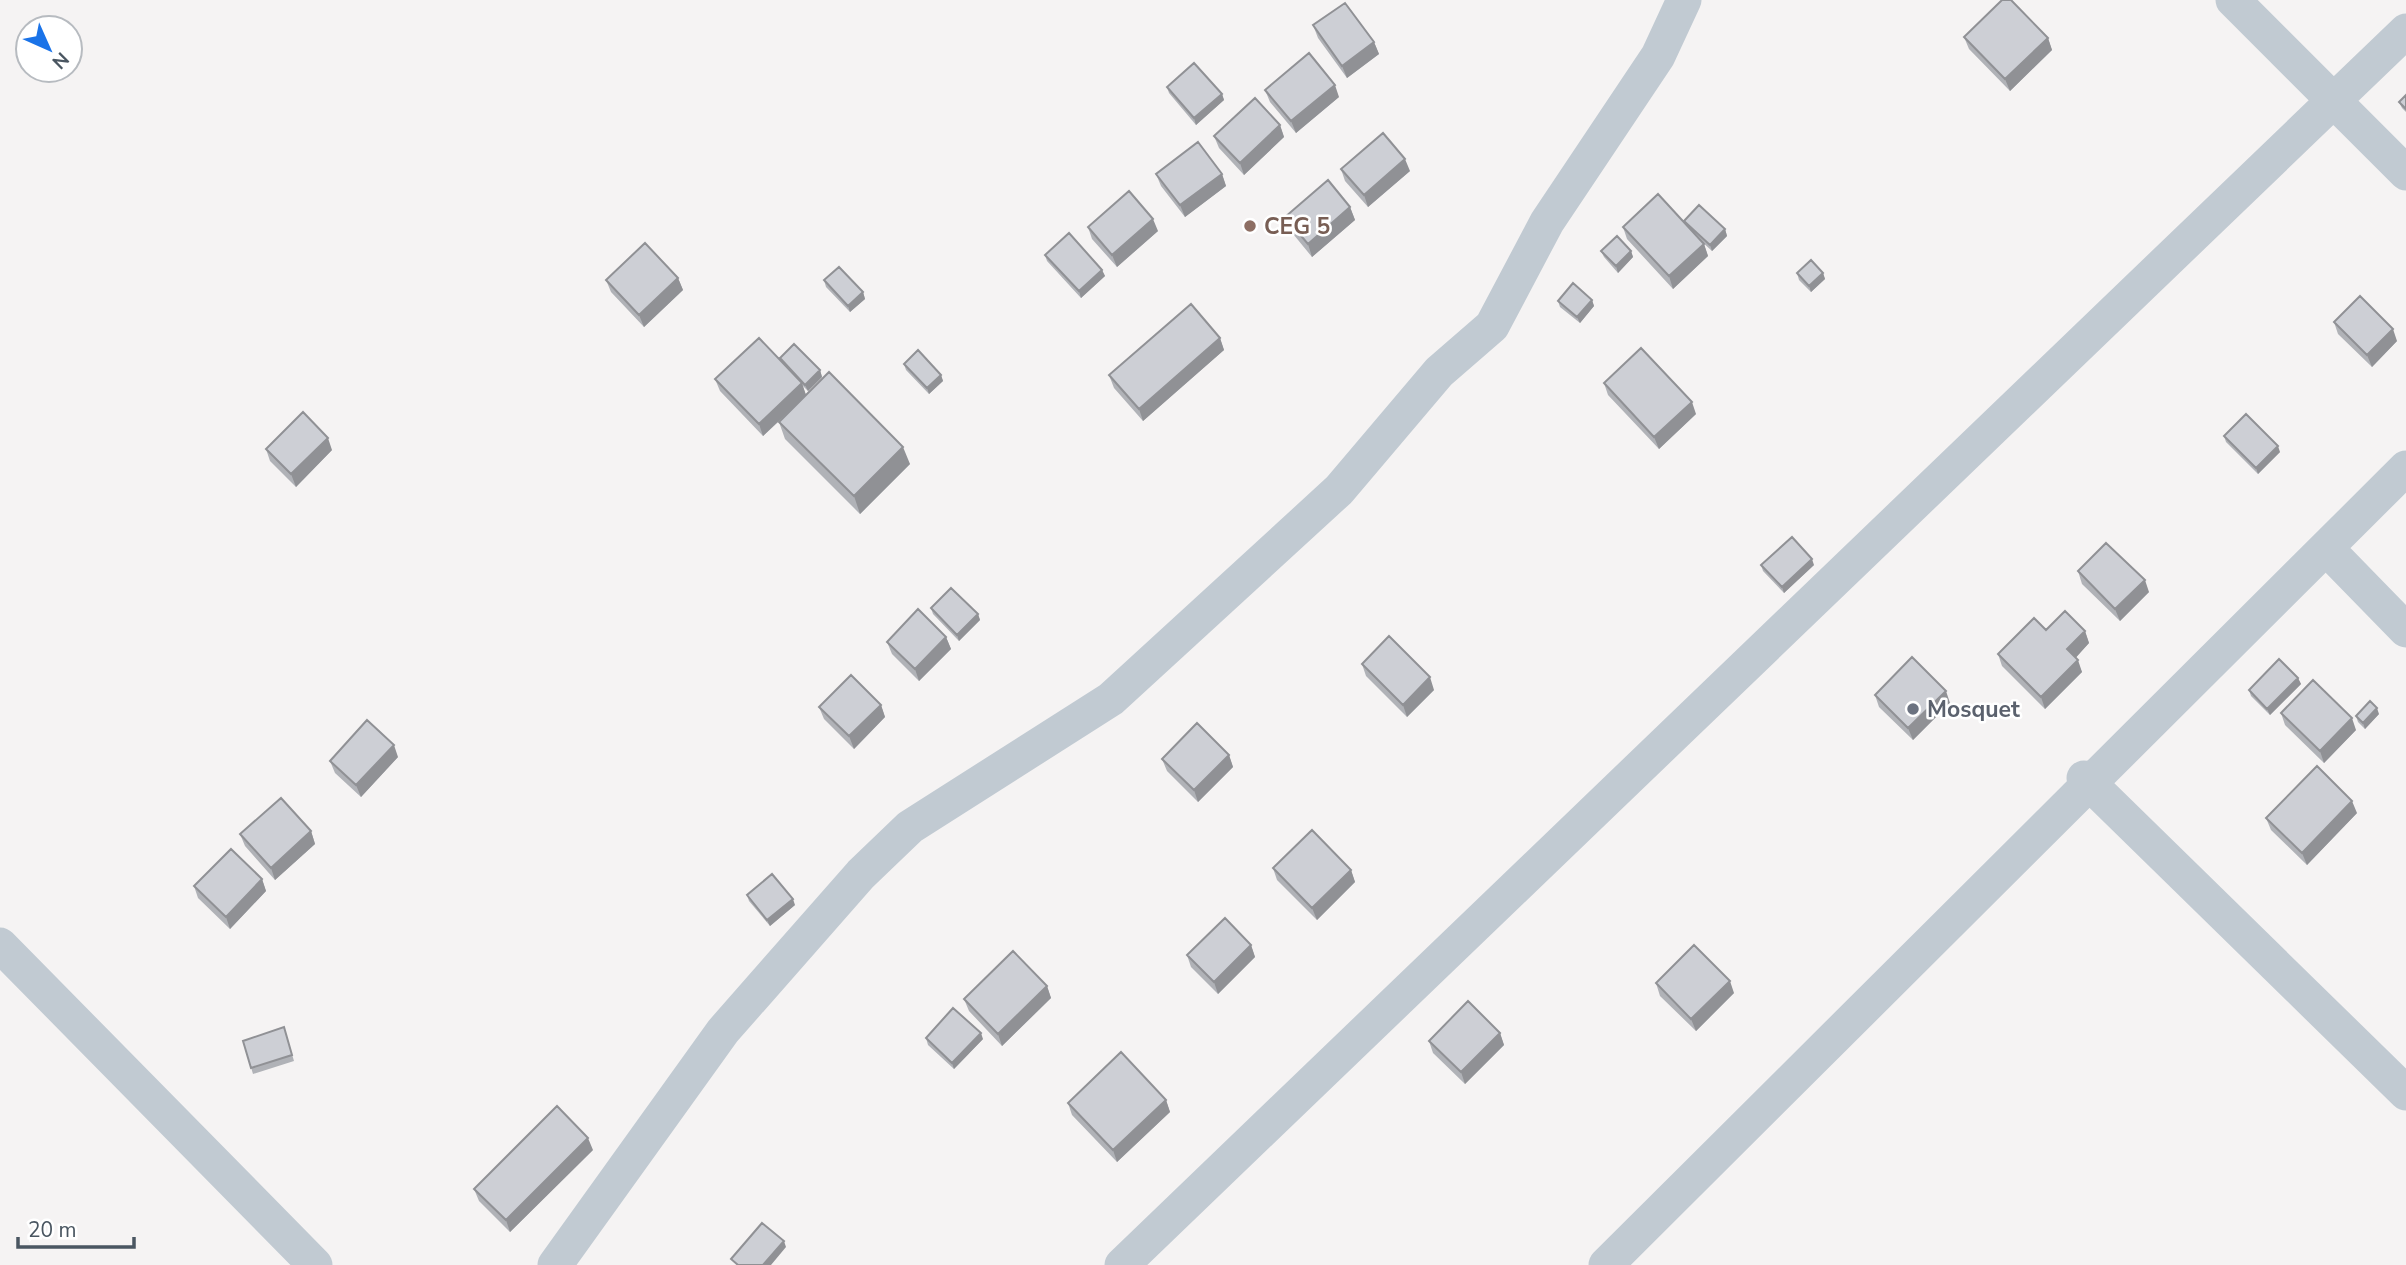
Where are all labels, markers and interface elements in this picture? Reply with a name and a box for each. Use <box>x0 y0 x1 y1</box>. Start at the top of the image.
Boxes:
north arrow <box>14 14 84 84</box>
text: N <box>46 46 75 75</box>
place label: CEG 5 <box>1264 211 1330 242</box>
marker: CEG 5 <box>1242 218 1258 234</box>
place label: Mosquet <box>1927 694 2020 725</box>
marker: Mosquet <box>1905 701 1921 717</box>
scale bar <box>18 1206 133 1250</box>
text: 20 m <box>28 1216 77 1244</box>

